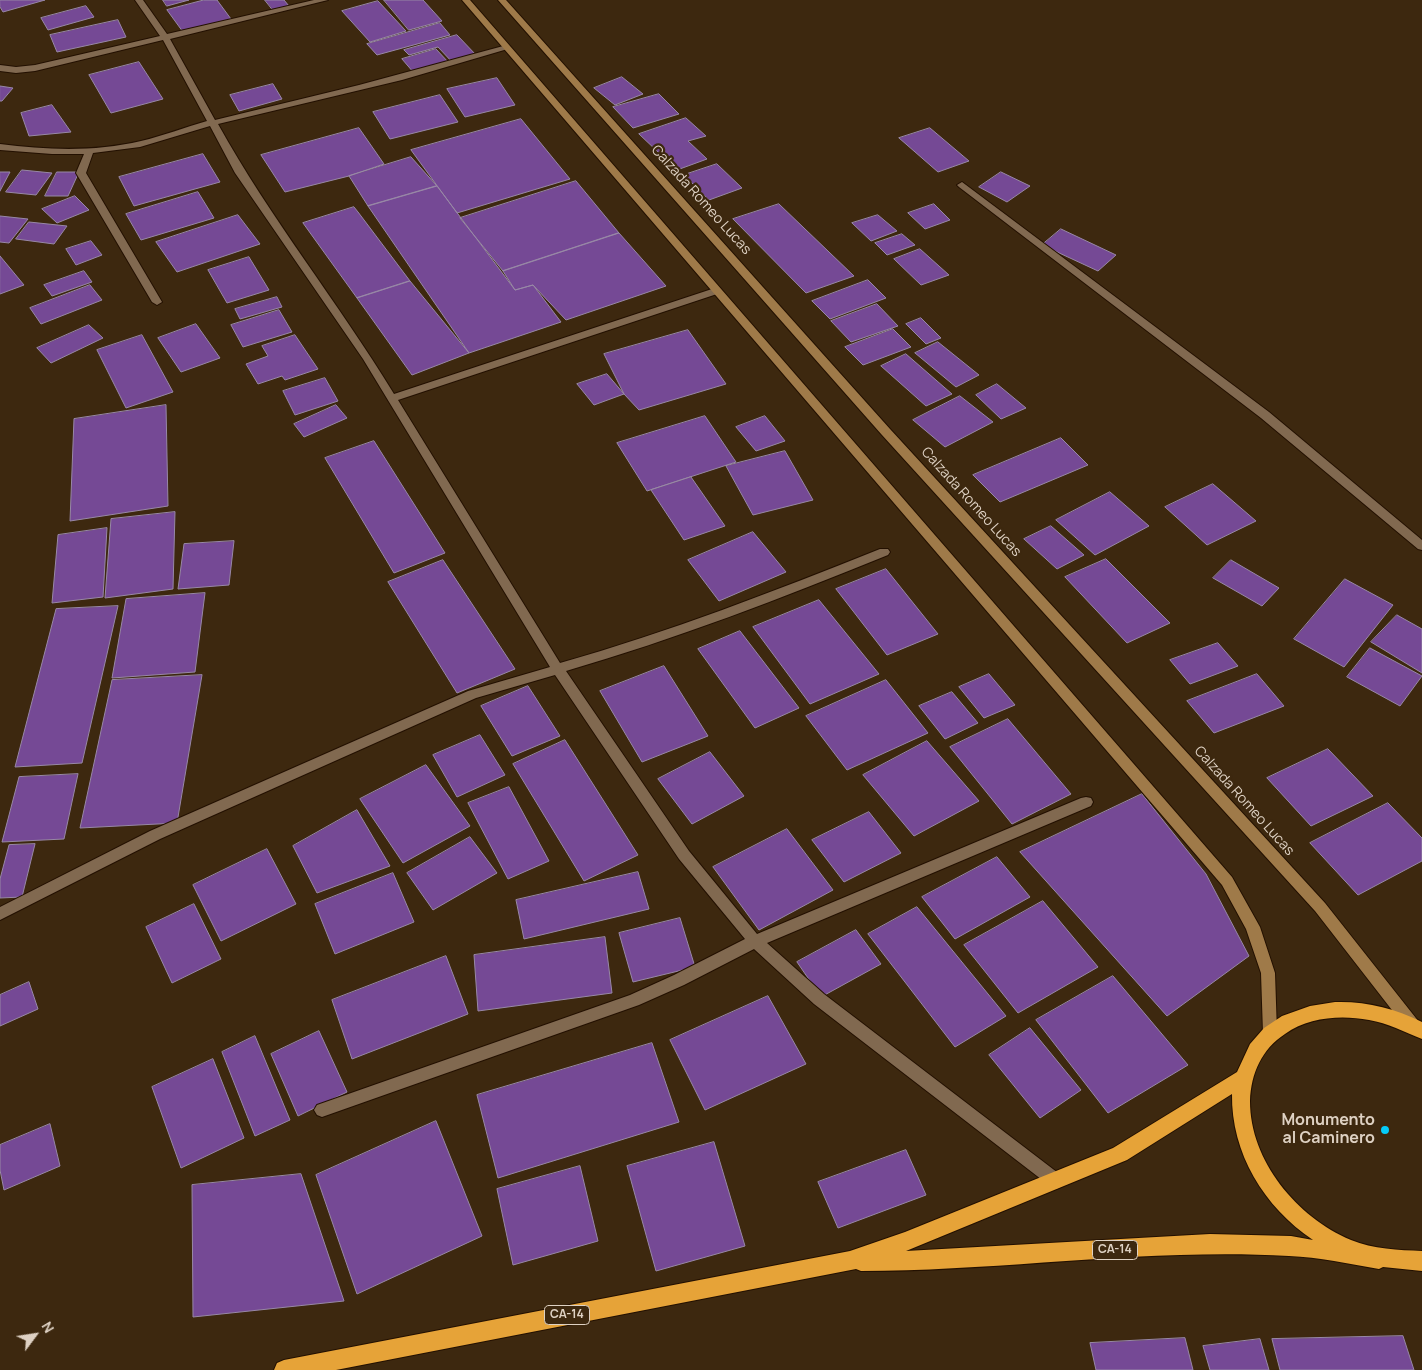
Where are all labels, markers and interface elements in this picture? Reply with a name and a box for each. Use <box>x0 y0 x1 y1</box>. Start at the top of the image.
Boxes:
street label: Calzada Romeo Lucas <box>648 142 754 258</box>
street label: Calzada Romeo Lucas <box>918 444 1024 560</box>
street label: Calzada Romeo Lucas <box>1191 743 1297 859</box>
place label: Monumento al Caminero <box>1281 1111 1375 1149</box>
marker: Monumento al Caminero <box>1379 1124 1391 1136</box>
road number: CA-14 <box>1092 1240 1138 1260</box>
road number: CA-14 <box>544 1306 590 1324</box>
north arrow <box>10 1310 60 1360</box>
text: N <box>38 1318 59 1336</box>

